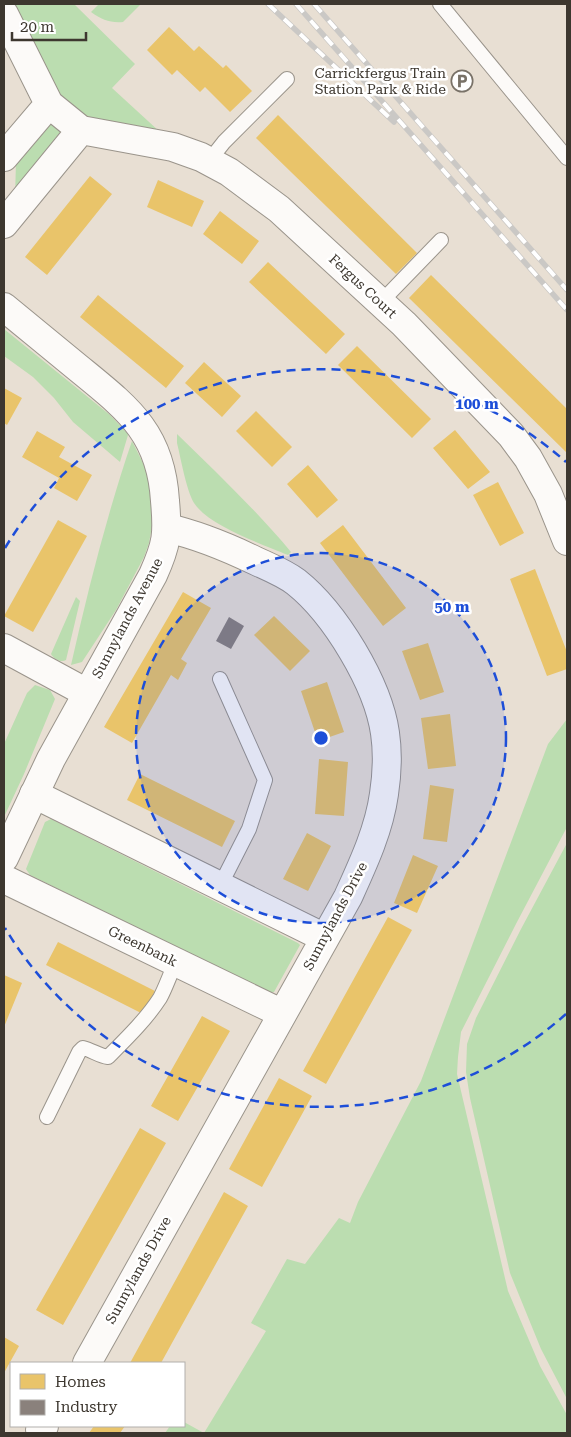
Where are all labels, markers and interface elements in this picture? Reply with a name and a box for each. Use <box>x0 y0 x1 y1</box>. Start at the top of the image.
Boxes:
scale bar <box>12 10 86 42</box>
text: 20 m <box>20 18 55 36</box>
place label: Carrickfergus Train Station Park & Ride <box>314 65 446 97</box>
parking icon: Carrickfergus Train Station Park & Ride <box>450 69 474 93</box>
street label: Fergus Court <box>326 251 400 321</box>
text: 100 m <box>455 395 499 413</box>
street label: Sunnylands Avenue <box>88 555 166 681</box>
text: 50 m <box>434 598 470 616</box>
centre of rings <box>312 729 330 747</box>
street label: Sunnylands Drive <box>300 859 370 973</box>
street label: Greenbank <box>106 922 180 970</box>
street label: Sunnylands Drive <box>102 1213 174 1326</box>
legend <box>10 1362 185 1427</box>
text: Homes <box>55 1373 106 1391</box>
text: Industry <box>55 1398 117 1416</box>

